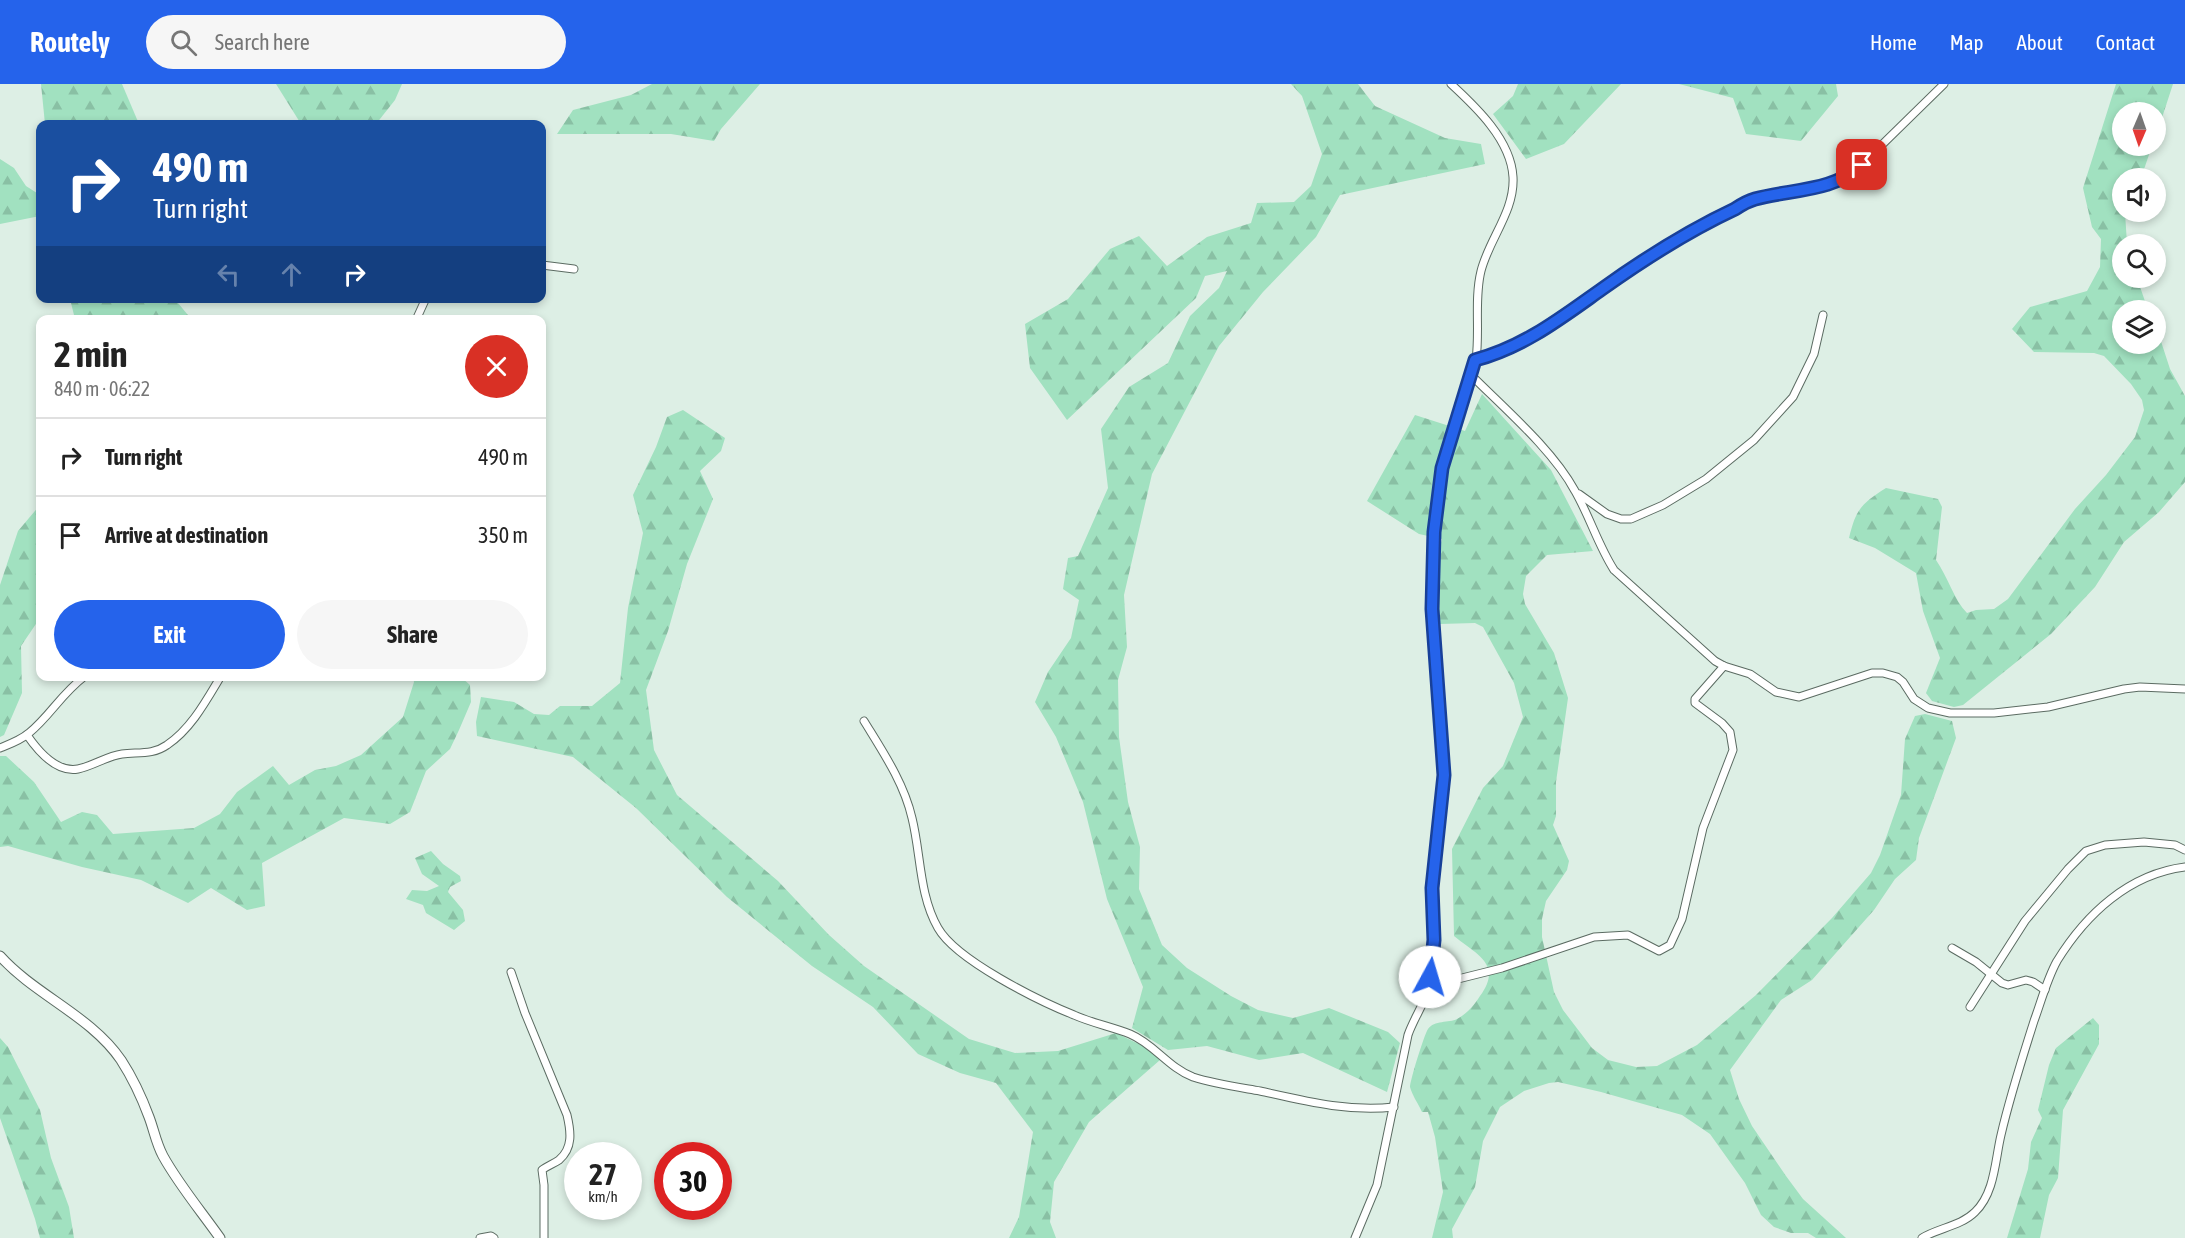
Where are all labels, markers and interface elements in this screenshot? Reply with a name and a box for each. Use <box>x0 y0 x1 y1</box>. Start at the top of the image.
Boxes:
search box <box>146 15 566 69</box>
text: Routely <box>30 26 110 58</box>
icon: search <box>167 26 200 59</box>
text: Search here <box>215 29 310 55</box>
text: Home <box>1870 30 1917 54</box>
text: Map <box>1950 30 1984 54</box>
text: About <box>2017 30 2063 54</box>
text: Contact <box>2096 30 2155 54</box>
north arrow <box>2112 102 2166 156</box>
map controls <box>2112 102 2166 354</box>
pin <box>1836 139 1887 190</box>
text: 490 m <box>153 143 248 191</box>
icon: right <box>54 144 132 222</box>
icon: arrive <box>1845 148 1878 181</box>
button: sound <box>2112 168 2166 222</box>
text: Turn right <box>153 193 248 224</box>
button: search <box>2112 234 2166 288</box>
icon: left <box>212 258 245 291</box>
icon: ahead <box>275 258 308 291</box>
icon: right <box>338 258 371 291</box>
button: layers <box>2112 300 2166 354</box>
text: 2 min <box>54 333 128 375</box>
button: close <box>465 335 528 398</box>
text: 840 m · 06:22 <box>54 377 150 400</box>
icon: right <box>54 441 87 474</box>
text: Turn right <box>105 444 182 470</box>
text: 490 m <box>478 444 528 470</box>
icon: arrive <box>54 519 87 552</box>
text: Arrive at destination <box>105 522 268 548</box>
text: 350 m <box>478 522 528 548</box>
button: Exit <box>54 600 285 669</box>
button: Share <box>297 600 528 669</box>
position arrow <box>1398 945 1462 1009</box>
speed limit sign: 30 <box>654 1142 732 1220</box>
text: 27 <box>589 1157 617 1191</box>
text: km/h <box>588 1188 618 1205</box>

